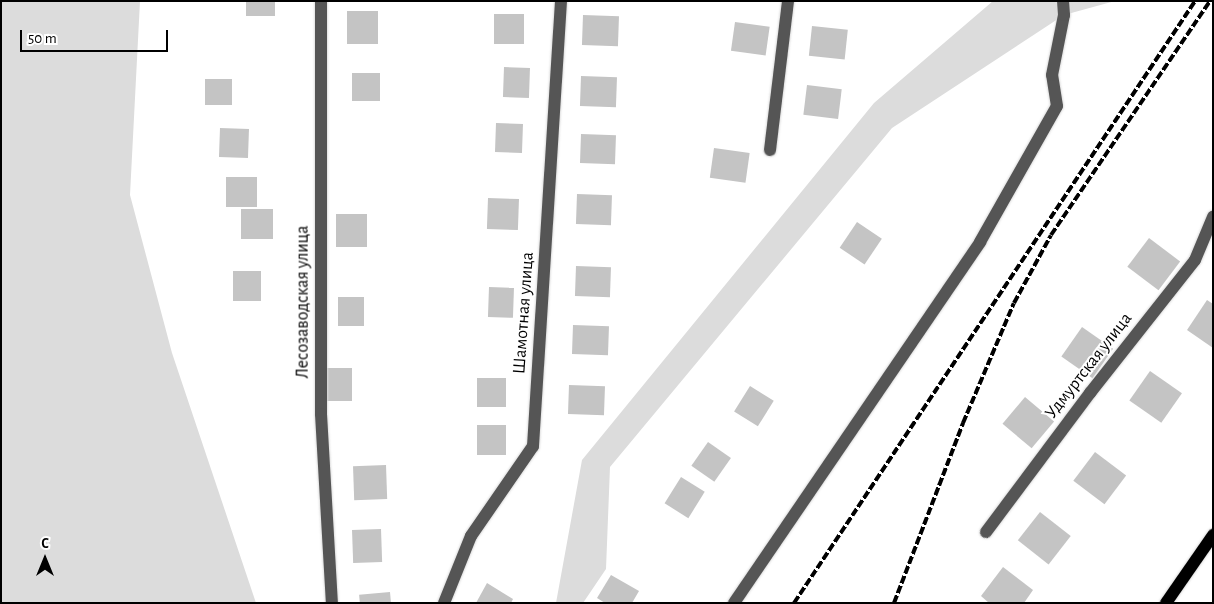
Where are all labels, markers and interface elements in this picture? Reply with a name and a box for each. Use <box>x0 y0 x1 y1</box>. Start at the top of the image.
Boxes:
scale bar <box>22 20 170 52</box>
text: 50 m <box>28 31 57 46</box>
street label: Лесозаводская улица <box>292 225 314 379</box>
street label: Шамотная улица <box>509 251 539 375</box>
street label: Удмуртская улица <box>1041 308 1137 424</box>
north arrow <box>20 534 70 584</box>
text: С <box>41 537 49 551</box>

